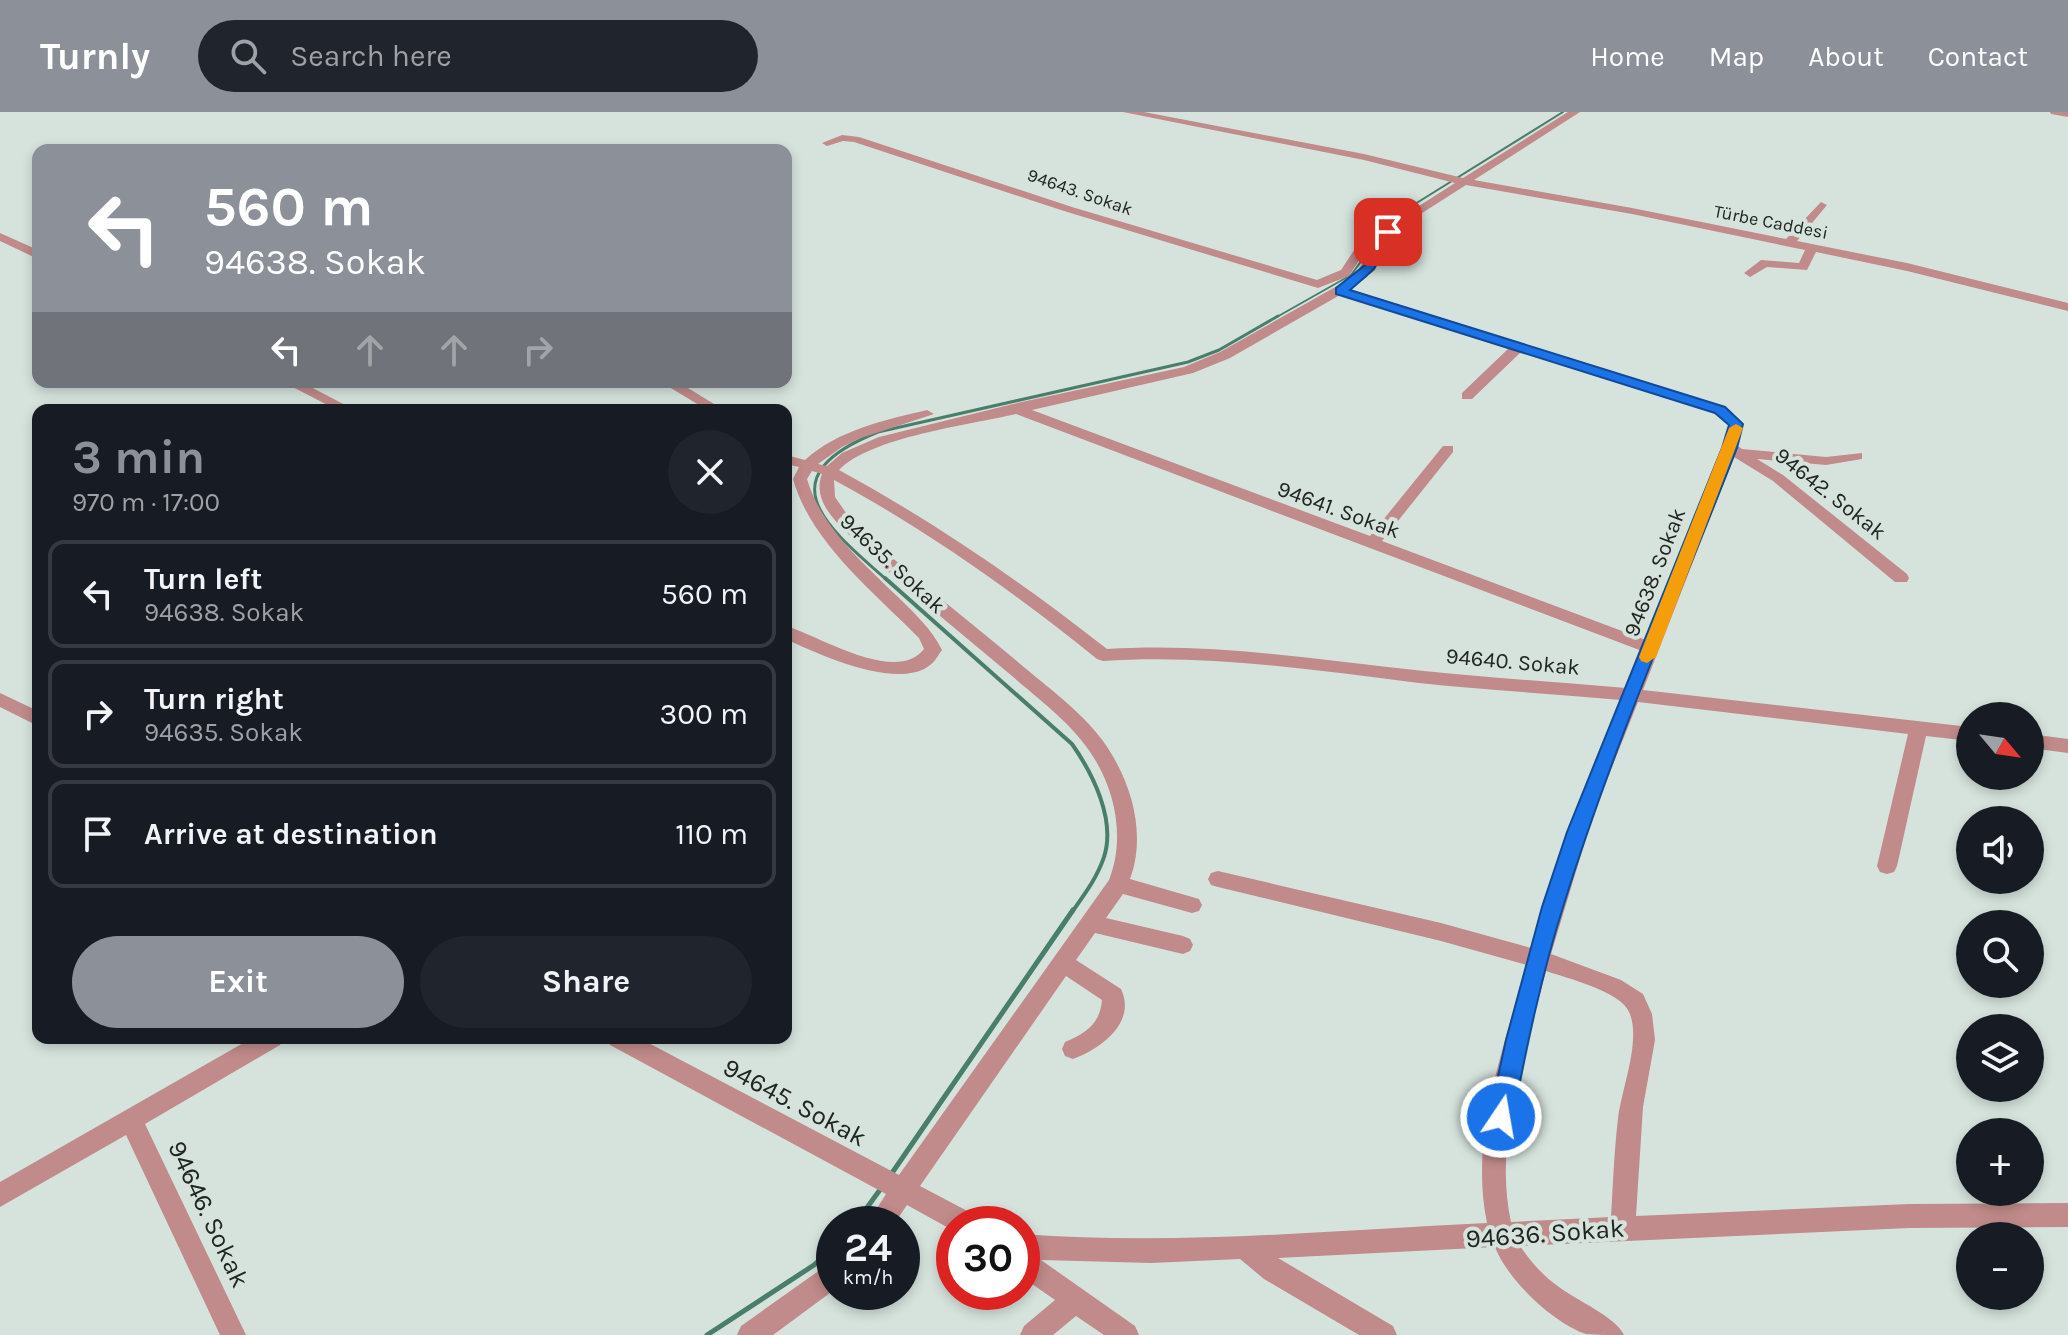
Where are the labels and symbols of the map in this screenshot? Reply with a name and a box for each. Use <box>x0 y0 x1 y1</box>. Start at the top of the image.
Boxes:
street label: 94643. Sokak <box>1024 164 1136 220</box>
pin <box>1354 198 1422 266</box>
street label: Türbe Caddesi <box>1712 200 1830 244</box>
street label: 94642. Sokak <box>1770 442 1891 545</box>
street label: 94641. Sokak <box>1274 476 1404 544</box>
street label: 94638. Sokak <box>1619 504 1691 640</box>
street label: 94635. Sokak <box>834 508 950 619</box>
street label: 94640. Sokak <box>1445 643 1581 681</box>
north arrow <box>1956 702 2044 790</box>
street label: 94645. Sokak <box>718 1052 872 1153</box>
position arrow <box>1459 1075 1543 1159</box>
street label: 94646. Sokak <box>161 1136 256 1292</box>
speed limit sign: 30 <box>936 1206 1040 1310</box>
street label: 94636. Sokak <box>1465 1212 1625 1255</box>

